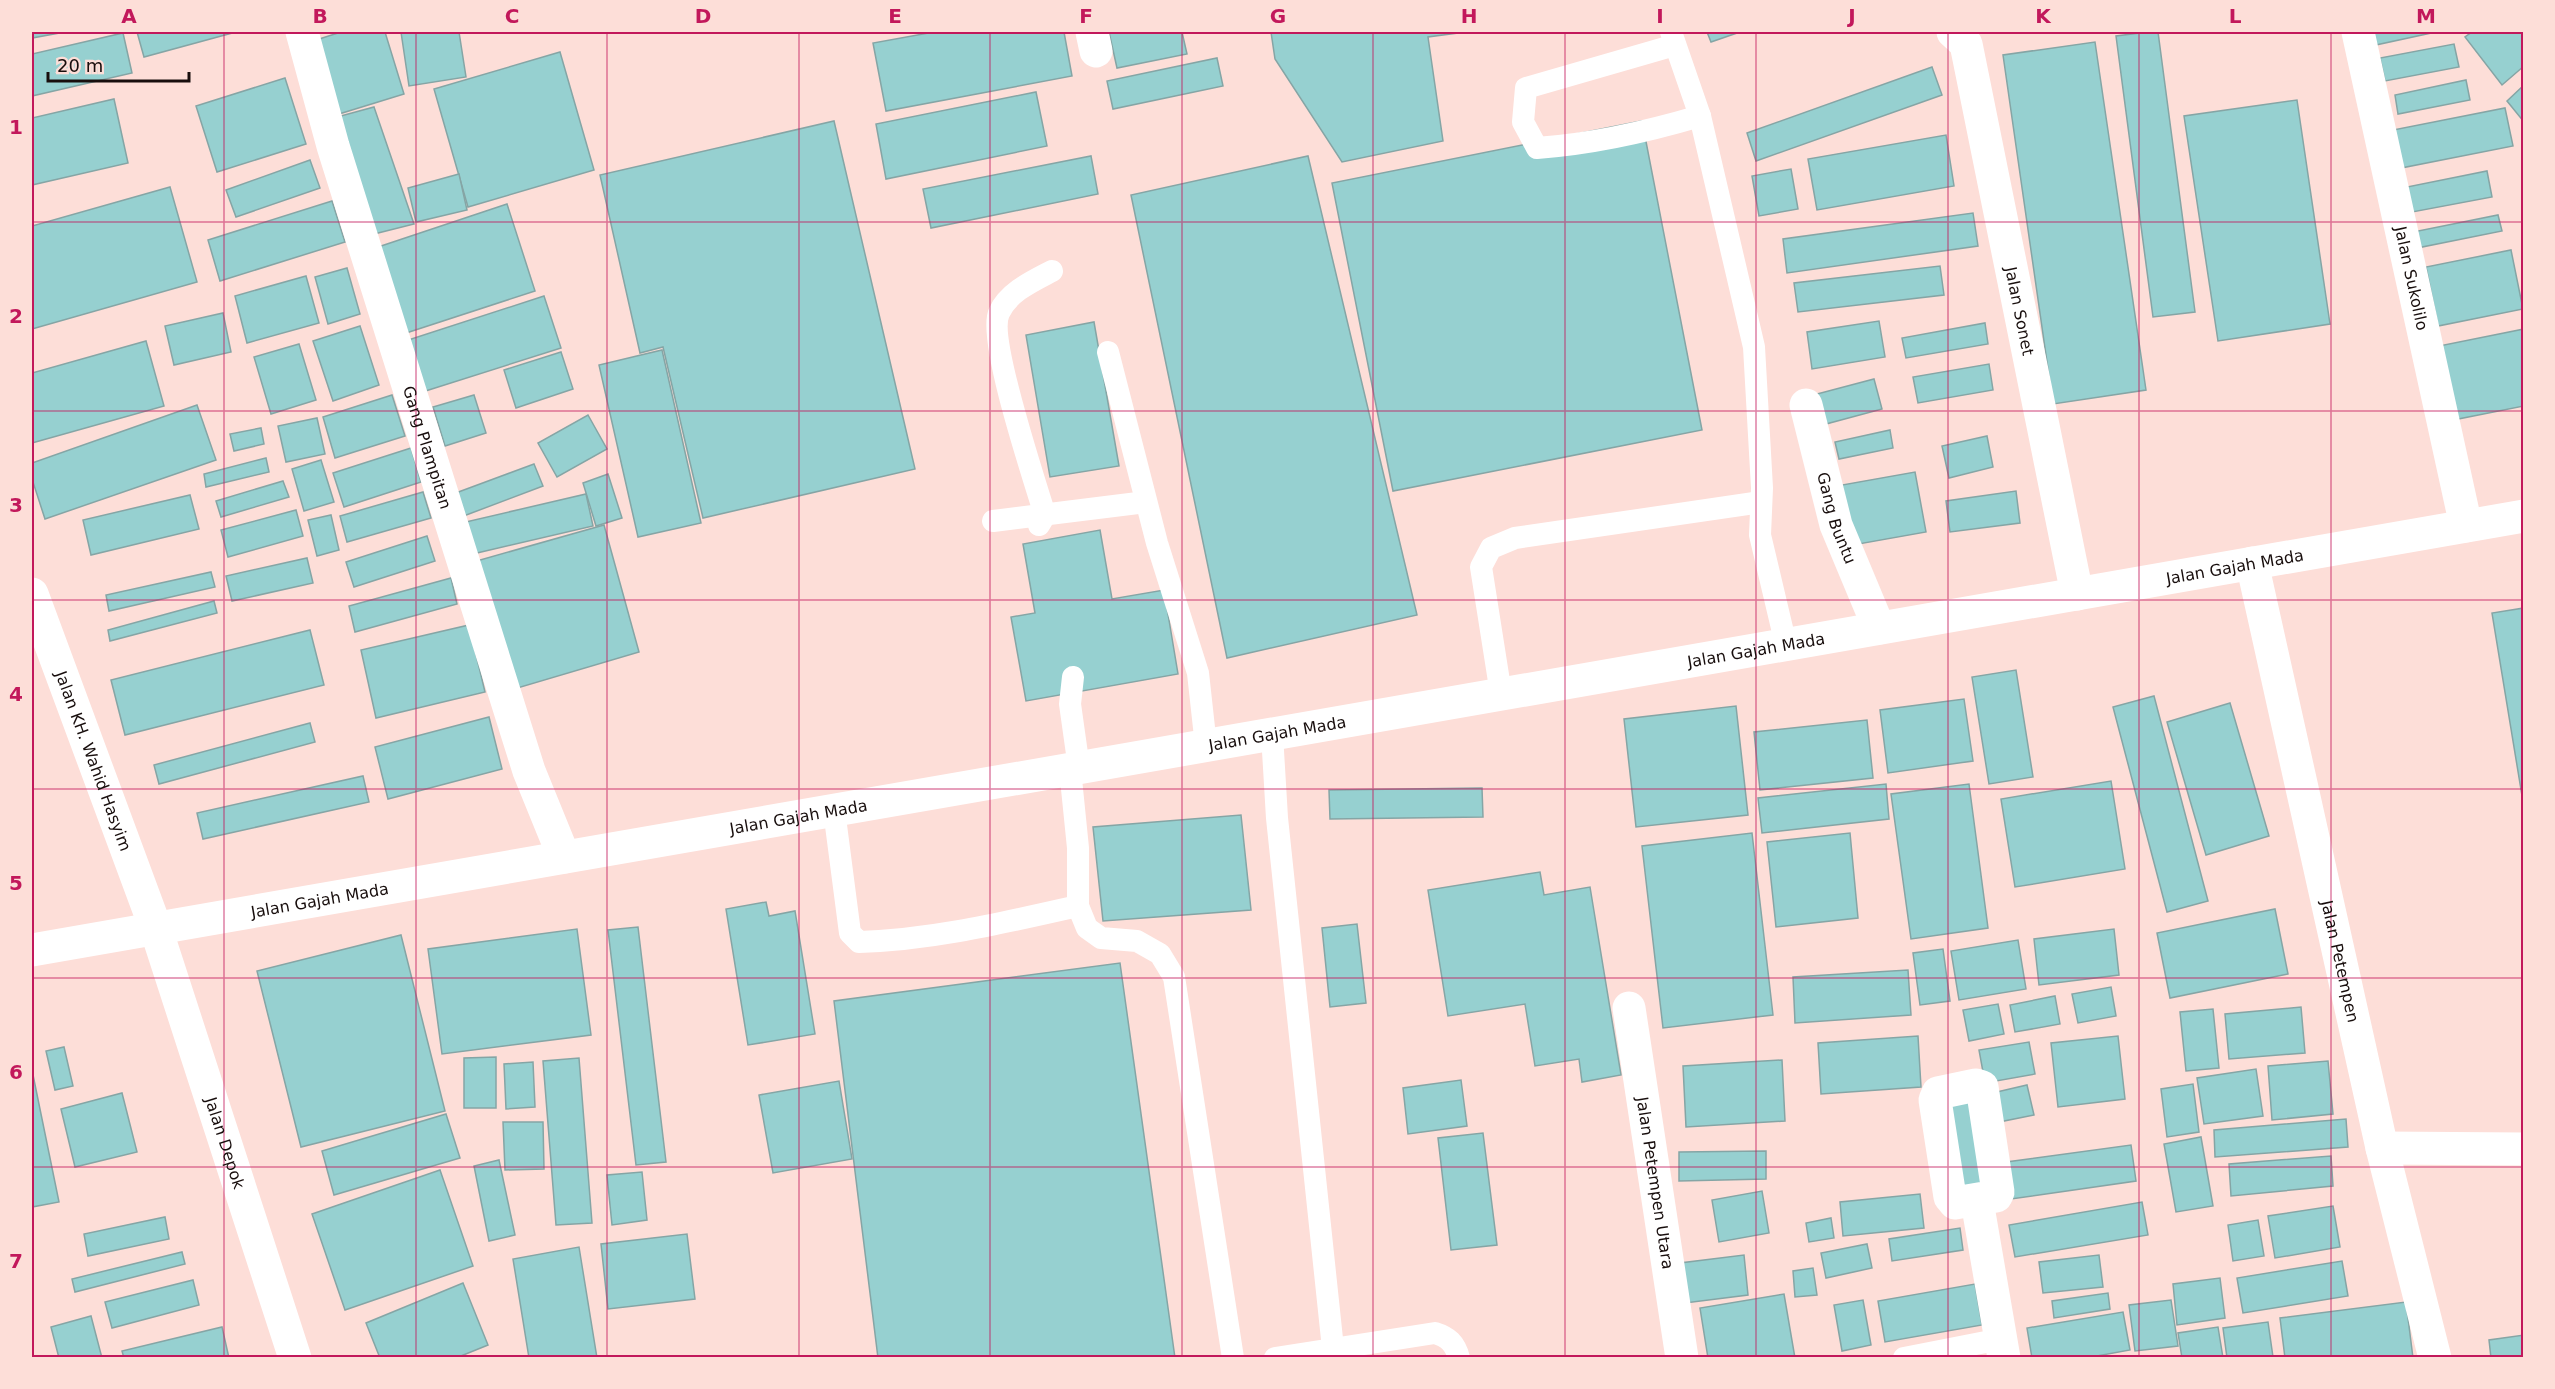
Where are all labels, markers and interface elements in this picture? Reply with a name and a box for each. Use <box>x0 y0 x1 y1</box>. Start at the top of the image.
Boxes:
text: A <box>121 4 137 28</box>
text: B <box>312 4 328 28</box>
text: C <box>505 4 519 28</box>
text: D <box>695 4 711 28</box>
text: E <box>888 4 902 28</box>
text: F <box>1079 4 1093 28</box>
text: G <box>1270 4 1286 28</box>
text: H <box>1461 4 1477 28</box>
text: I <box>1656 4 1664 28</box>
text: J <box>1846 4 1856 28</box>
text: K <box>2035 4 2052 28</box>
text: L <box>2229 4 2242 28</box>
text: M <box>2416 4 2436 28</box>
scale bar <box>48 45 189 83</box>
text: 20 m <box>57 55 103 76</box>
text: 1 <box>9 115 23 139</box>
street label: Jalan Sukolilo <box>2391 223 2432 332</box>
street label: Jalan Sonet <box>2001 264 2038 357</box>
text: 2 <box>9 304 23 328</box>
street label: Gang Plampitan <box>399 383 456 511</box>
street label: Gang Buntu <box>1814 470 1861 566</box>
text: 3 <box>9 493 23 517</box>
street label: Jalan Gajah Mada <box>2164 545 2305 588</box>
street label: Jalan Gajah Mada <box>1685 628 1826 671</box>
street label: Jalan KH. Wahid Hasyim <box>51 667 136 854</box>
text: 4 <box>9 682 23 706</box>
street label: Jalan Gajah Mada <box>1206 712 1348 755</box>
street label: Jalan Gajah Mada <box>727 795 869 838</box>
text: 5 <box>9 871 23 895</box>
street label: Jalan Gajah Mada <box>248 879 390 921</box>
street label: Jalan Petempen <box>2317 897 2363 1024</box>
text: 6 <box>9 1060 23 1084</box>
street label: Jalan Depok <box>201 1094 249 1192</box>
street label: Jalan Petempen Utara <box>1633 1095 1678 1271</box>
text: 7 <box>9 1249 23 1273</box>

